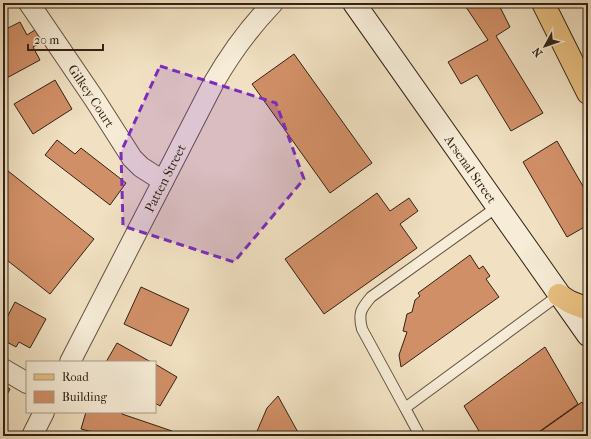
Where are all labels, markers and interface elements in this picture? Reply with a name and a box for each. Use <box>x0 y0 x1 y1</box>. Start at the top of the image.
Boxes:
scale bar <box>28 26 103 52</box>
north arrow <box>525 26 565 66</box>
text: 20 m <box>34 33 59 47</box>
text: N <box>530 44 545 59</box>
street label: Gilkey Court <box>66 62 118 130</box>
street label: Arsenal Street <box>441 131 500 206</box>
street label: Patten Street <box>141 141 188 214</box>
legend <box>26 361 156 413</box>
text: Road <box>62 370 89 384</box>
text: Building <box>62 390 107 404</box>

